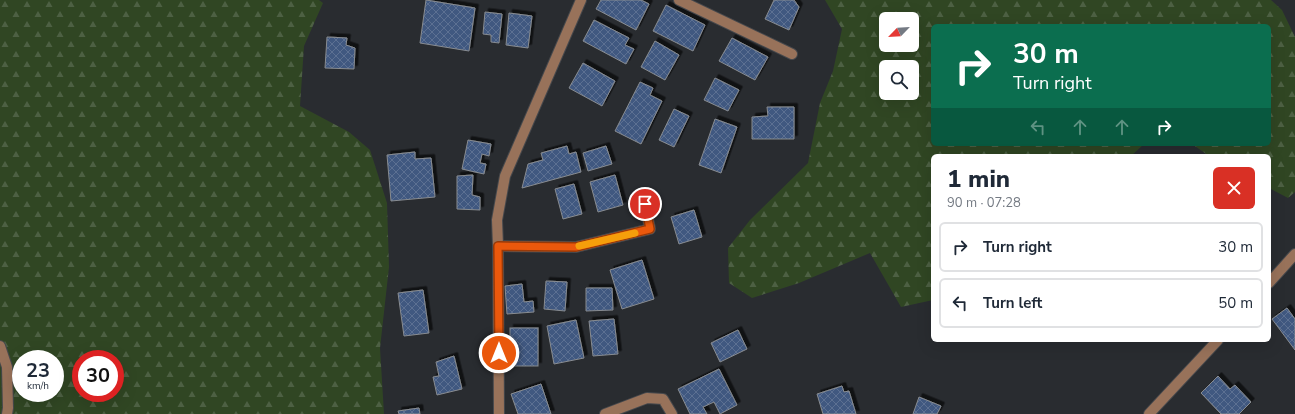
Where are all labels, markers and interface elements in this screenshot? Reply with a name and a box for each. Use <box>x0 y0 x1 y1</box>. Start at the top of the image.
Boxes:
north arrow <box>879 12 919 52</box>
map controls <box>879 12 919 100</box>
text: 30 m <box>1013 35 1079 73</box>
icon: right <box>947 40 999 92</box>
button: search <box>879 60 919 100</box>
text: Turn right <box>1013 71 1092 95</box>
icon: left <box>1027 116 1049 138</box>
icon: ahead <box>1069 116 1091 138</box>
icon: ahead <box>1111 116 1133 138</box>
icon: right <box>1153 116 1175 138</box>
text: 1 min <box>947 163 1010 195</box>
button: close <box>1213 167 1255 209</box>
pin <box>628 187 662 221</box>
icon: arrive <box>634 193 656 215</box>
text: 90 m · 07:28 <box>947 194 1021 212</box>
icon: right <box>949 236 971 258</box>
text: Turn right <box>983 237 1052 257</box>
text: 30 m <box>1218 237 1253 257</box>
icon: left <box>949 292 971 314</box>
text: Turn left <box>983 293 1042 313</box>
text: 50 m <box>1218 293 1253 313</box>
position arrow <box>478 332 520 374</box>
speed limit sign: 30 <box>72 350 124 402</box>
text: 23 <box>26 357 50 384</box>
text: km/h <box>27 379 49 393</box>

